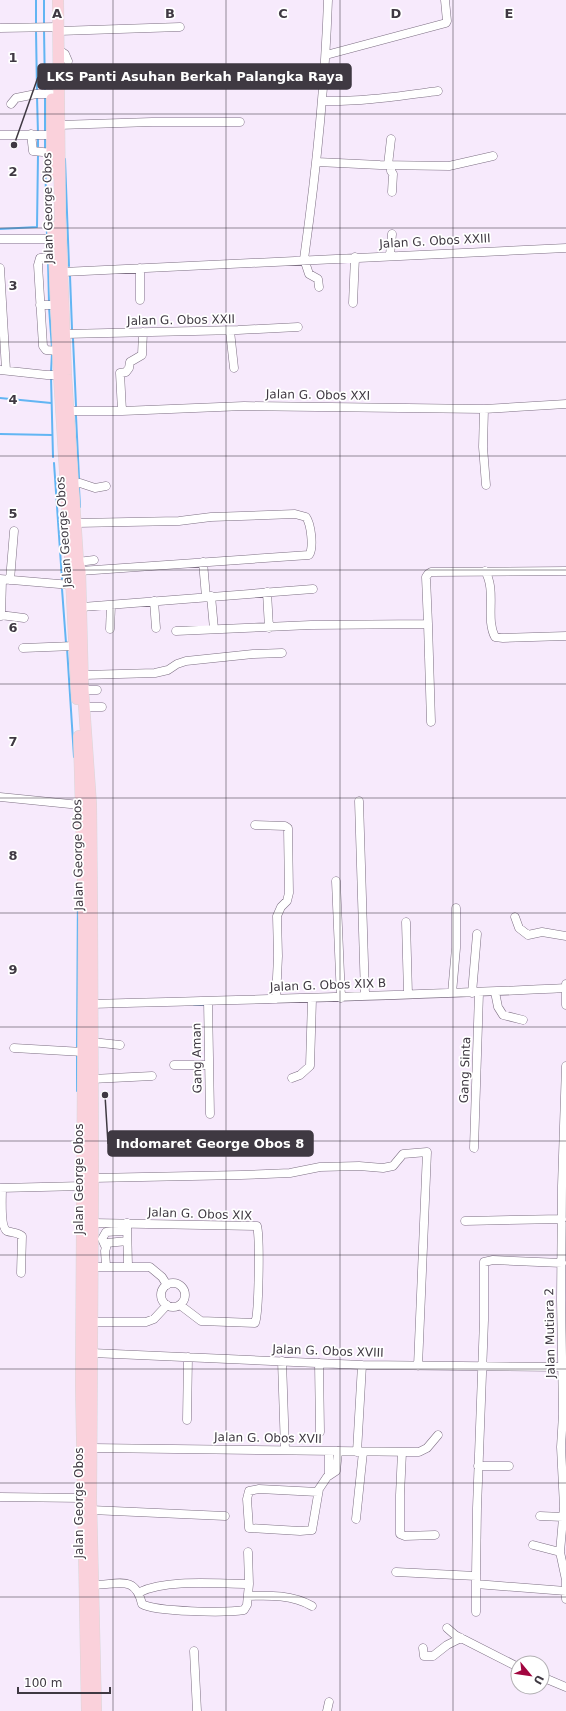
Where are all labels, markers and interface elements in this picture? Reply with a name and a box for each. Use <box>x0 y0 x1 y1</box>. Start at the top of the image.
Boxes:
text: A <box>52 6 62 21</box>
text: B <box>165 6 175 21</box>
text: C <box>278 6 288 21</box>
text: D <box>391 6 402 21</box>
text: E <box>505 6 513 21</box>
text: 1 <box>8 50 18 65</box>
callout: LKS Panti Asuhan Berkah Palangka Raya <box>38 64 351 89</box>
text: LKS Panti Asuhan Berkah Palangka Raya <box>46 69 344 84</box>
street label: Jalan George Obos <box>40 152 56 265</box>
text: 2 <box>8 164 18 179</box>
street label: Jalan G. Obos XXIII <box>378 231 491 251</box>
text: 3 <box>8 278 18 293</box>
street label: Jalan G. Obos XXII <box>126 312 235 328</box>
street label: Jalan G. Obos XXI <box>265 387 370 403</box>
text: 4 <box>8 392 18 407</box>
street label: Jalan George Obos <box>53 476 75 589</box>
text: 5 <box>8 506 18 521</box>
text: 6 <box>8 620 18 635</box>
text: 7 <box>8 734 18 749</box>
street label: Jalan George Obos <box>70 799 86 912</box>
text: 8 <box>8 848 18 863</box>
text: 9 <box>8 962 18 977</box>
street label: Jalan G. Obos XIX B <box>269 976 386 994</box>
street label: Gang Aman <box>189 1023 205 1093</box>
street label: Gang Sinta <box>457 1037 473 1103</box>
street label: Jalan George Obos <box>72 1123 86 1236</box>
callout: Indomaret George Obos 8 <box>108 1131 313 1156</box>
text: Indomaret George Obos 8 <box>116 1136 304 1151</box>
street label: Jalan G. Obos XIX <box>147 1205 252 1223</box>
street label: Jalan Mutiara 2 <box>542 1288 558 1379</box>
street label: Jalan G. Obos XVIII <box>271 1342 384 1360</box>
street label: Jalan G. Obos XVII <box>213 1430 322 1446</box>
street label: Jalan George Obos <box>72 1447 86 1560</box>
north arrow <box>510 1655 550 1695</box>
scale bar <box>18 1669 110 1695</box>
text: U <box>530 1673 546 1687</box>
text: 100 m <box>24 1676 62 1690</box>

